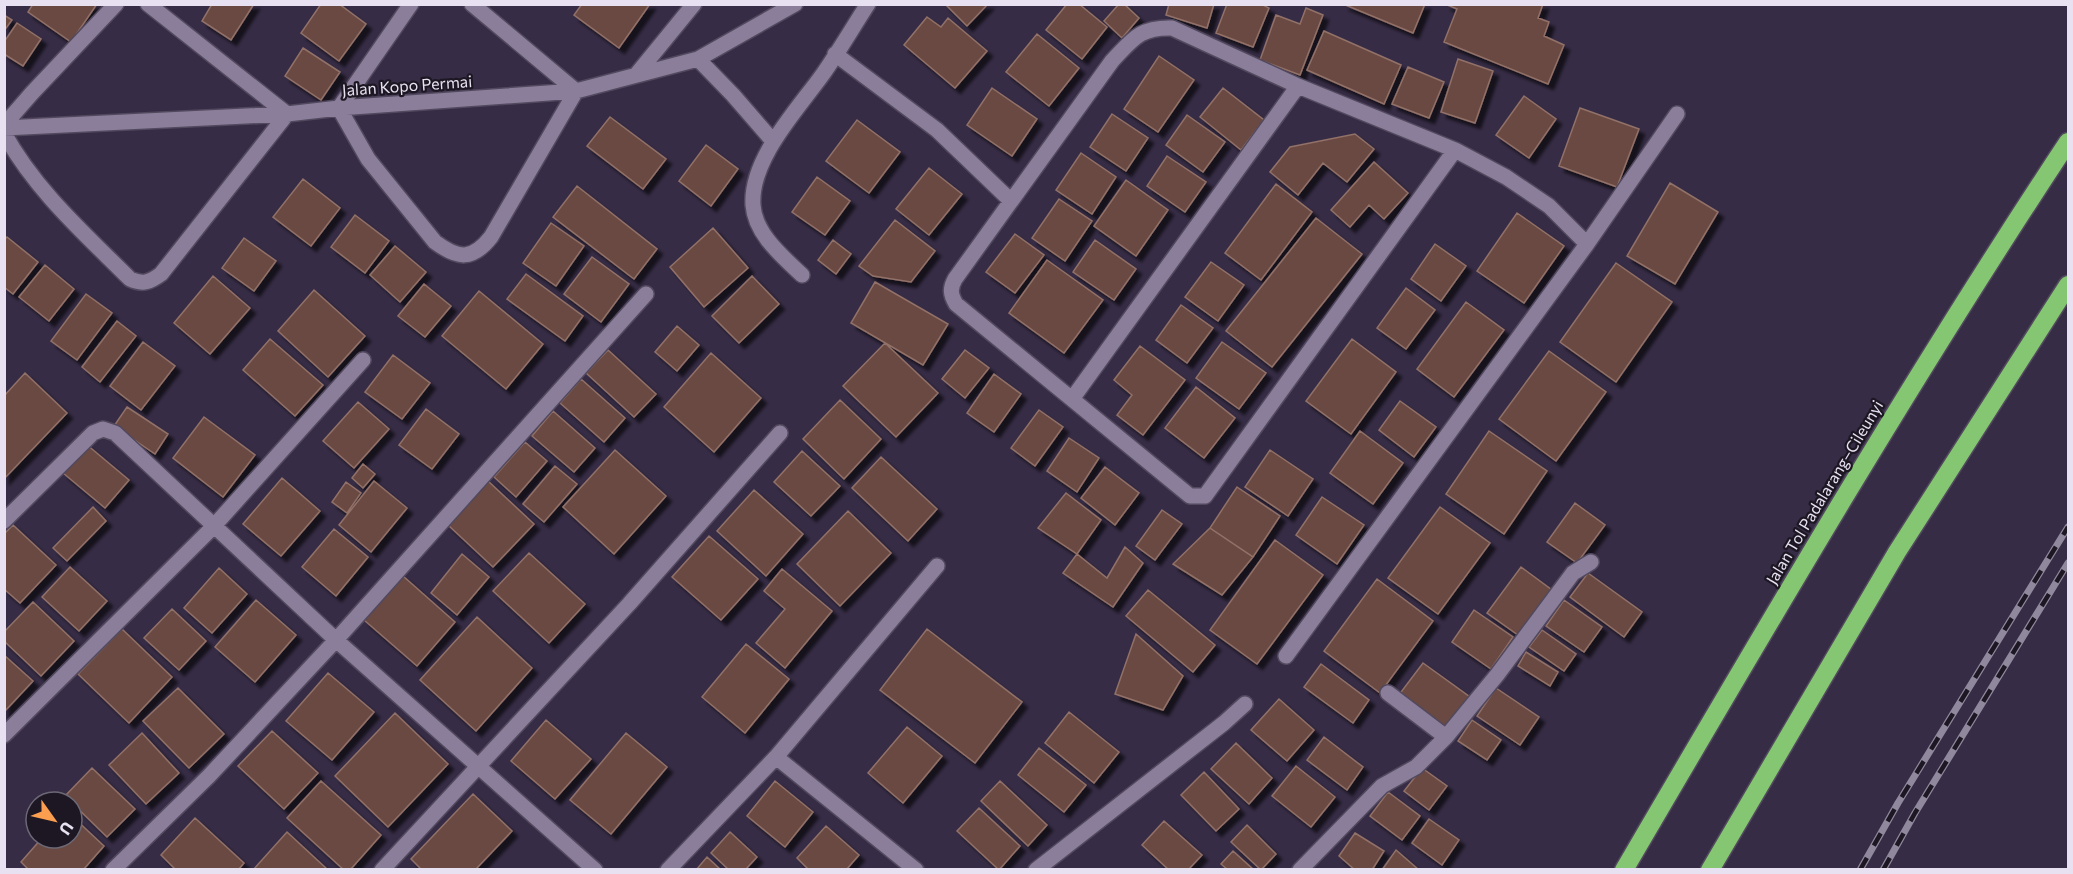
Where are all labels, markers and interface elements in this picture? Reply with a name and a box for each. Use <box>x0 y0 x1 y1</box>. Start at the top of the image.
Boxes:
street label: Jalan Kopo Permai <box>341 71 473 99</box>
street label: Jalan Tol Padalarang–Cileunyi <box>1761 397 1887 587</box>
north arrow <box>24 790 84 850</box>
text: U <box>56 819 78 839</box>

